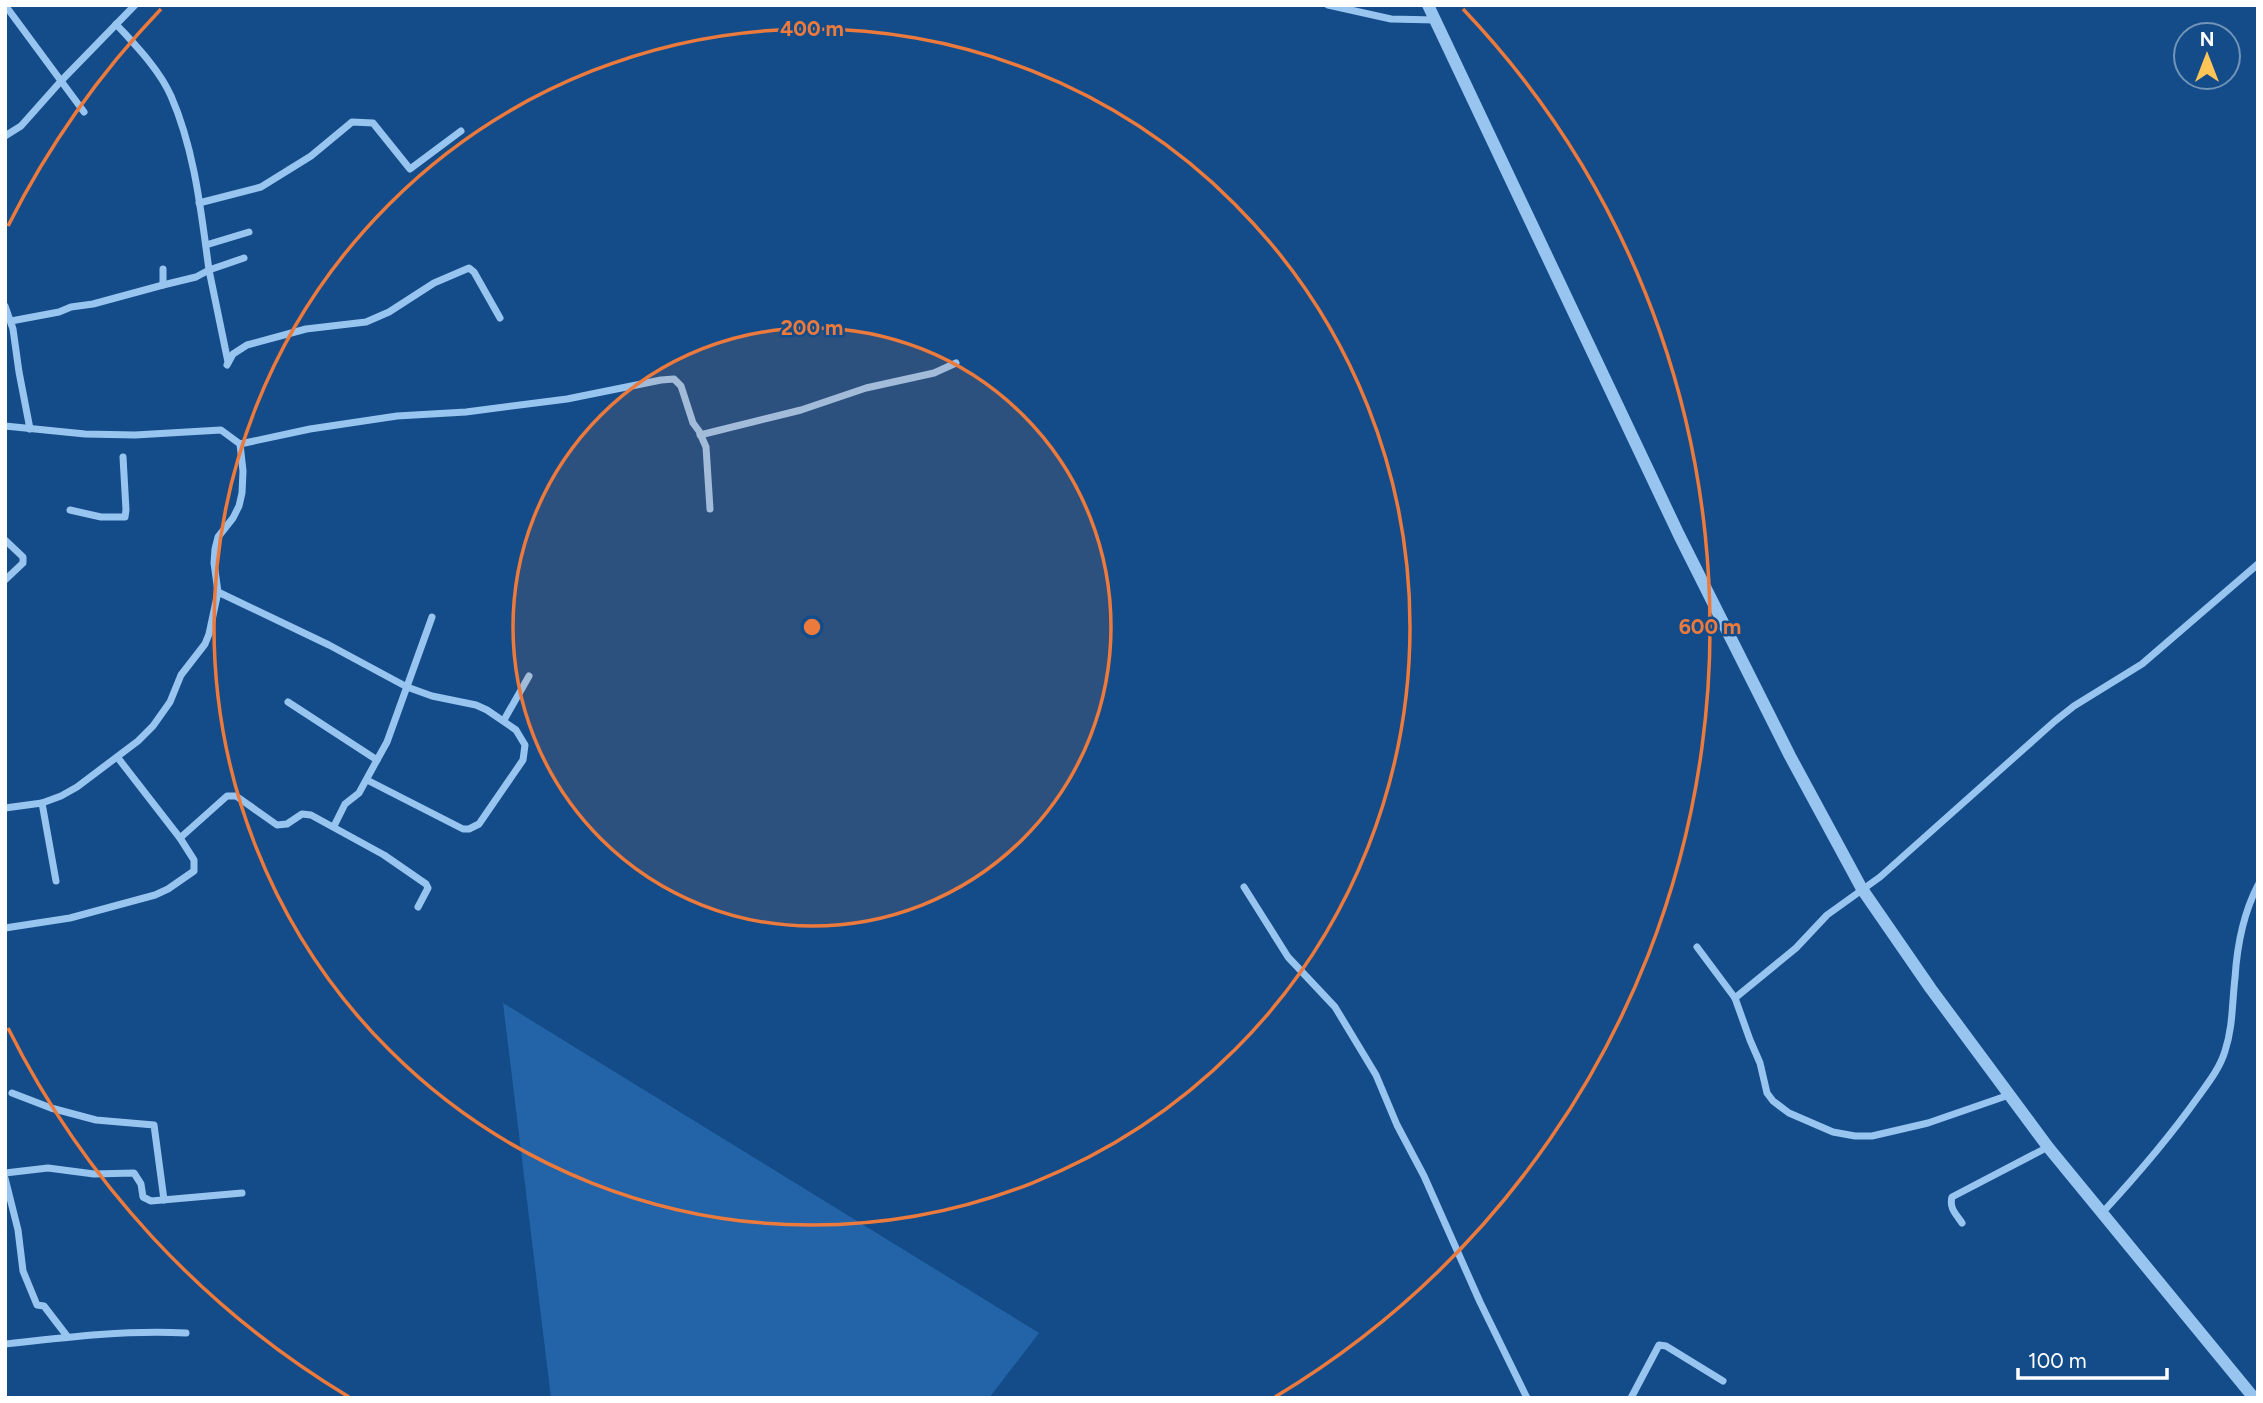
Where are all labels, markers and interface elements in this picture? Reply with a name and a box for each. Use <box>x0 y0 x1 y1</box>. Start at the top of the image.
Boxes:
text: 400 m <box>780 16 844 41</box>
north arrow <box>2172 21 2242 91</box>
text: N <box>2200 28 2214 51</box>
text: 200 m <box>781 315 843 340</box>
text: 600 m <box>1679 614 1741 639</box>
centre of rings <box>800 615 824 639</box>
scale bar <box>2018 1336 2167 1380</box>
text: 100 m <box>2028 1348 2087 1373</box>

